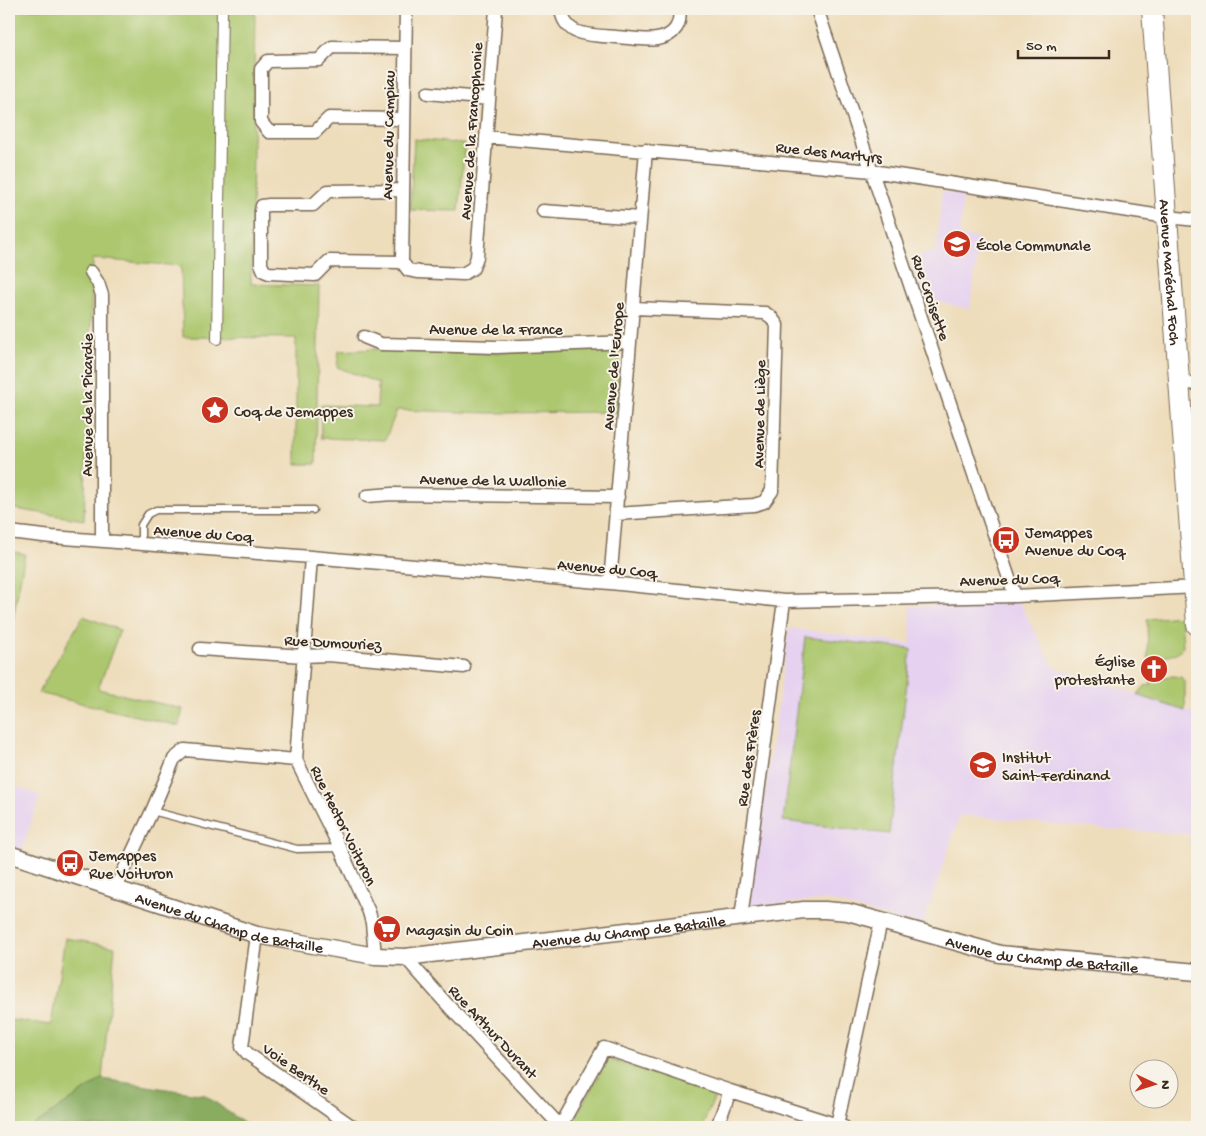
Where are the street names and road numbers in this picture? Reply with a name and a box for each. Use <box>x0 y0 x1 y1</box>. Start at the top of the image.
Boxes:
street label: Avenue de la Francophonie <box>458 41 489 221</box>
street label: Avenue du Campiau <box>380 70 401 200</box>
street label: Rue des Martyrs <box>775 139 884 170</box>
street label: Avenue Maréchal Foch <box>1153 199 1182 347</box>
street label: Rue Croisette <box>905 253 952 344</box>
street label: Avenue de l'Europe <box>600 301 631 431</box>
street label: Avenue de la France <box>429 322 564 341</box>
street label: Avenue de la Picardie <box>80 333 99 476</box>
street label: Avenue de Liège <box>751 359 772 468</box>
street label: Avenue de la Wallonie <box>419 472 567 493</box>
street label: Avenue du Coq <box>153 523 255 549</box>
street label: Avenue du Coq <box>556 557 659 584</box>
street label: Avenue du Coq <box>959 570 1061 593</box>
street label: Rue Dumouriez <box>284 632 383 657</box>
street label: Rue des Frères <box>734 708 767 808</box>
street label: Rue Hector Voituron <box>305 763 379 890</box>
street label: Avenue du Champ de Bataille <box>132 890 325 960</box>
street label: Avenue du Champ de Bataille <box>531 913 728 955</box>
street label: Avenue du Champ de Bataille <box>943 933 1140 980</box>
street label: Rue Arthur Durant <box>443 982 541 1085</box>
street label: Voie Berthe <box>257 1040 333 1102</box>

